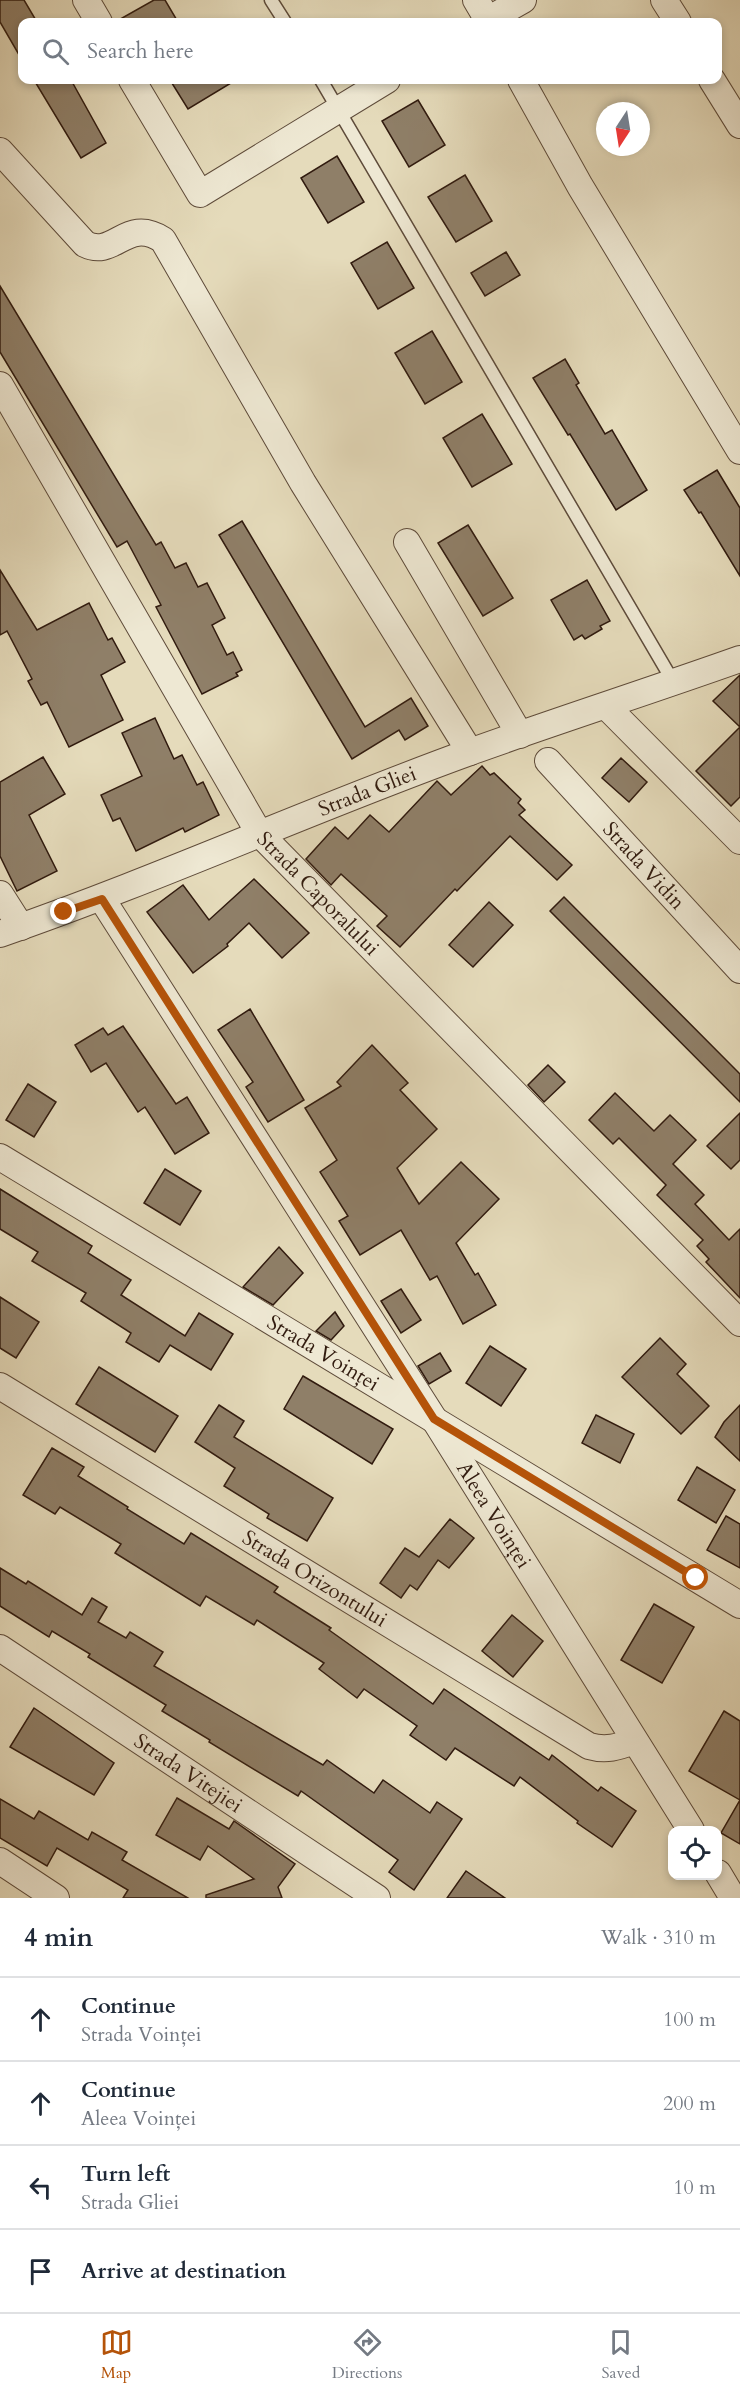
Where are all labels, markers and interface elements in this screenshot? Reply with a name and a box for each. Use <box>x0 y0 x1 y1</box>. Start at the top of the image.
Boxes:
search box <box>18 18 722 84</box>
icon: search <box>39 35 72 68</box>
text: Search here <box>87 36 194 66</box>
north arrow <box>596 102 650 156</box>
street label: Strada Gliei <box>314 759 420 823</box>
street label: Strada Vidin <box>596 815 692 916</box>
street label: Strada Caporalului <box>250 825 386 962</box>
route end <box>50 898 76 924</box>
street label: Strada Voinței <box>262 1308 385 1398</box>
street label: Aleea Voinței <box>450 1456 538 1574</box>
street label: Strada Orizontului <box>237 1523 393 1634</box>
route start <box>682 1564 708 1590</box>
street label: Strada Vitejiei <box>128 1726 248 1819</box>
map controls <box>668 1826 722 1880</box>
button: locate <box>668 1826 722 1880</box>
text: 4 min <box>24 1920 93 1955</box>
text: Walk · 310 m <box>601 1924 716 1951</box>
text: Continue <box>81 1991 176 2021</box>
icon: ahead <box>24 2003 57 2036</box>
text: 100 m <box>663 2006 716 2033</box>
text: Strada Voinței <box>81 2021 201 2048</box>
text: Continue <box>81 2075 176 2105</box>
icon: ahead <box>24 2087 57 2120</box>
text: 200 m <box>663 2090 716 2117</box>
text: Aleea Voinței <box>81 2105 196 2132</box>
text: Turn left <box>81 2159 170 2189</box>
icon: left <box>24 2171 57 2204</box>
text: 10 m <box>673 2174 716 2201</box>
text: Strada Gliei <box>81 2189 179 2216</box>
icon: arrive <box>24 2255 57 2288</box>
text: Arrive at destination <box>81 2256 286 2286</box>
tab: Map <box>100 2326 133 2384</box>
tab: Directions <box>332 2326 402 2384</box>
tab: Saved <box>602 2326 640 2384</box>

